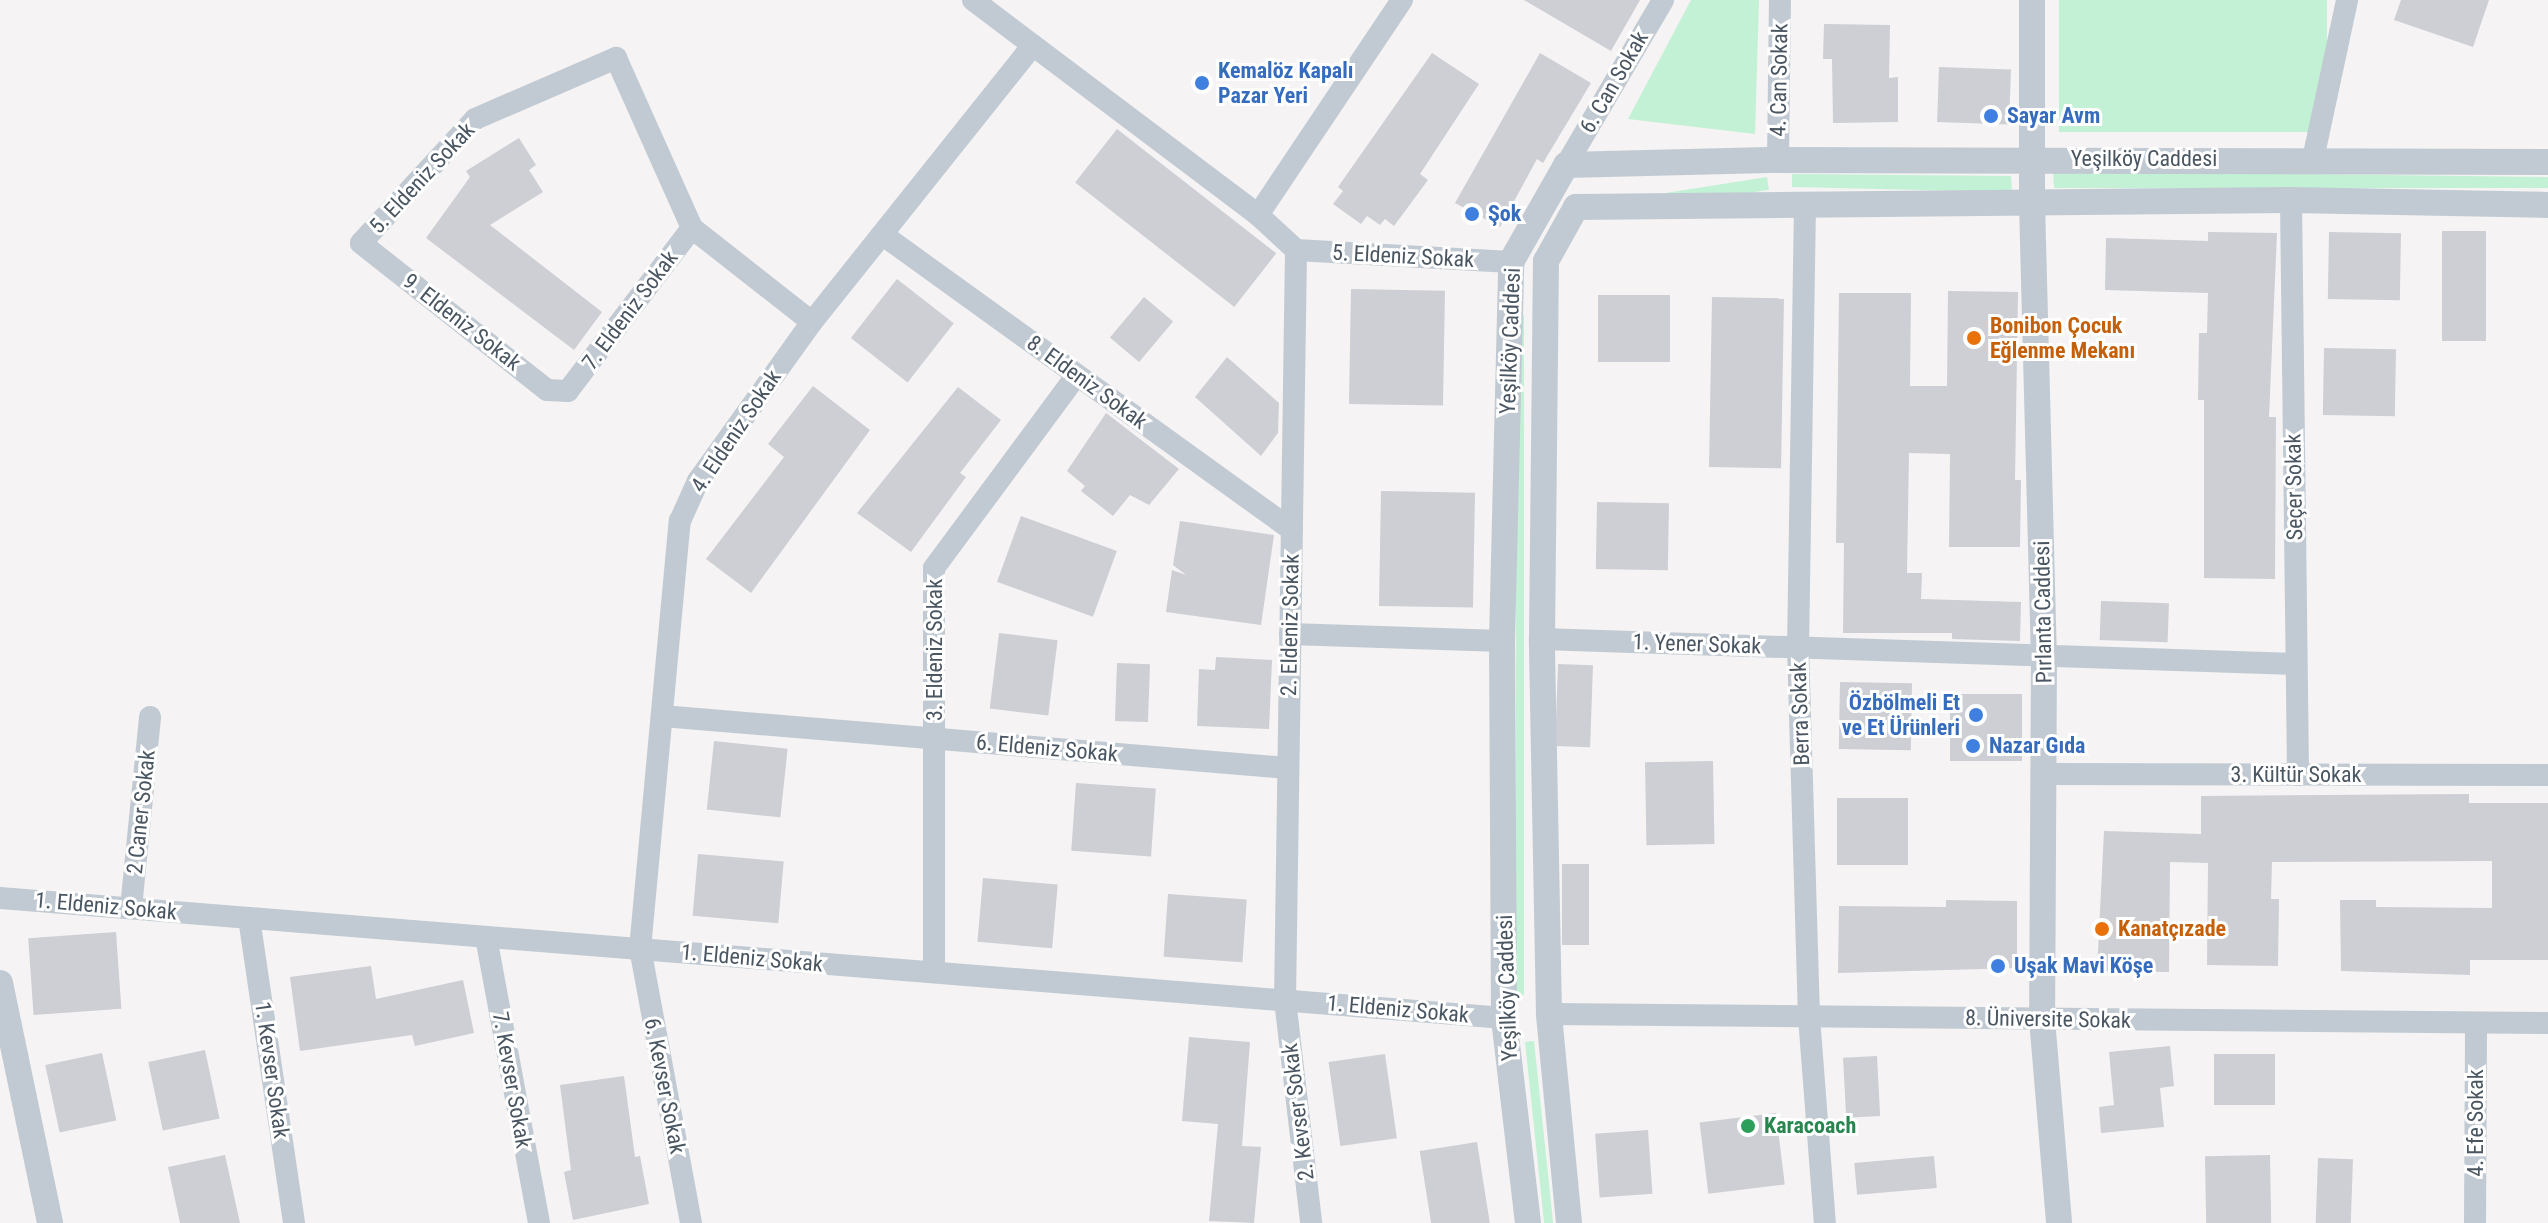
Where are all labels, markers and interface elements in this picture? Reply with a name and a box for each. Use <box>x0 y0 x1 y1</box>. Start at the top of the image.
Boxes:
street label: 4. Can Sokak <box>1765 23 1793 137</box>
street label: 6. Can Sokak <box>1574 26 1654 138</box>
place label: Kemalöz Kapalı Pazar Yeri <box>1218 57 1354 108</box>
marker: Kemalöz Kapalı Pazar Yeri <box>1193 74 1211 92</box>
place label: Sayar Avm <box>2007 103 2100 129</box>
marker: Sayar Avm <box>1982 107 2000 125</box>
street label: 5. Eldeniz Sokak <box>364 117 480 239</box>
street label: Yeşilköy Caddesi <box>2071 146 2217 172</box>
place label: Şok <box>1488 201 1521 227</box>
marker: Şok <box>1463 205 1481 223</box>
street label: 5. Eldeniz Sokak <box>1331 239 1475 273</box>
street label: 7. Eldeniz Sokak <box>577 245 683 375</box>
street label: Yeşilköy Caddesi <box>1494 267 1526 415</box>
street label: 9. Eldeniz Sokak <box>398 268 526 376</box>
place label: Bonibon Çocuk Eğlenme Mekanı <box>1990 312 2135 364</box>
marker: Bonibon Çocuk Eğlenme Mekanı <box>1965 329 1983 347</box>
street label: 8. Eldeniz Sokak <box>1022 330 1152 434</box>
street label: 4. Eldeniz Sokak <box>685 365 787 497</box>
street label: Seçer Sokak <box>2280 433 2308 541</box>
street label: Pırlanta Caddesi <box>2029 540 2057 684</box>
street label: 2. Eldeniz Sokak <box>1276 554 1304 696</box>
street label: 3. Eldeniz Sokak <box>922 579 948 721</box>
street label: 1. Yener Sokak <box>1632 629 1762 659</box>
street label: Berra Sokak <box>1785 662 1815 766</box>
place label: Özbölmeli Et ve Et Ürünleri <box>1842 689 1960 740</box>
marker: Özbölmeli Et ve Et Ürünleri <box>1967 706 1985 724</box>
street label: 6. Eldeniz Sokak <box>975 729 1119 767</box>
place label: Nazar Gıda <box>1989 733 2085 759</box>
marker: Nazar Gıda <box>1964 737 1982 755</box>
street label: 2 Caner Sokak <box>121 749 161 875</box>
street label: 3. Kültür Sokak <box>2231 762 2361 788</box>
street label: 1. Eldeniz Sokak <box>34 887 178 925</box>
street label: Yeşilköy Caddesi <box>1491 914 1523 1062</box>
place label: Kanatçızade <box>2118 916 2226 942</box>
marker: Kanatçızade <box>2093 920 2111 938</box>
street label: 1. Eldeniz Sokak <box>680 939 824 977</box>
place label: Uşak Mavi Köşe <box>2014 953 2153 979</box>
marker: Uşak Mavi Köşe <box>1989 957 2007 975</box>
street label: 1. Eldeniz Sokak <box>1326 990 1470 1028</box>
street label: 1. Kevser Sokak <box>249 1000 295 1140</box>
street label: 8. Üniversite Sokak <box>1965 1004 2131 1034</box>
street label: 7. Kevser Sokak <box>487 1010 537 1150</box>
street label: 6. Kevser Sokak <box>639 1016 691 1156</box>
street label: 2. Kevser Sokak <box>1276 1042 1320 1182</box>
street label: 4. Efe Sokak <box>2463 1069 2489 1177</box>
place label: Karacoach <box>1764 1113 1856 1139</box>
marker: Karacoach <box>1739 1117 1757 1135</box>

